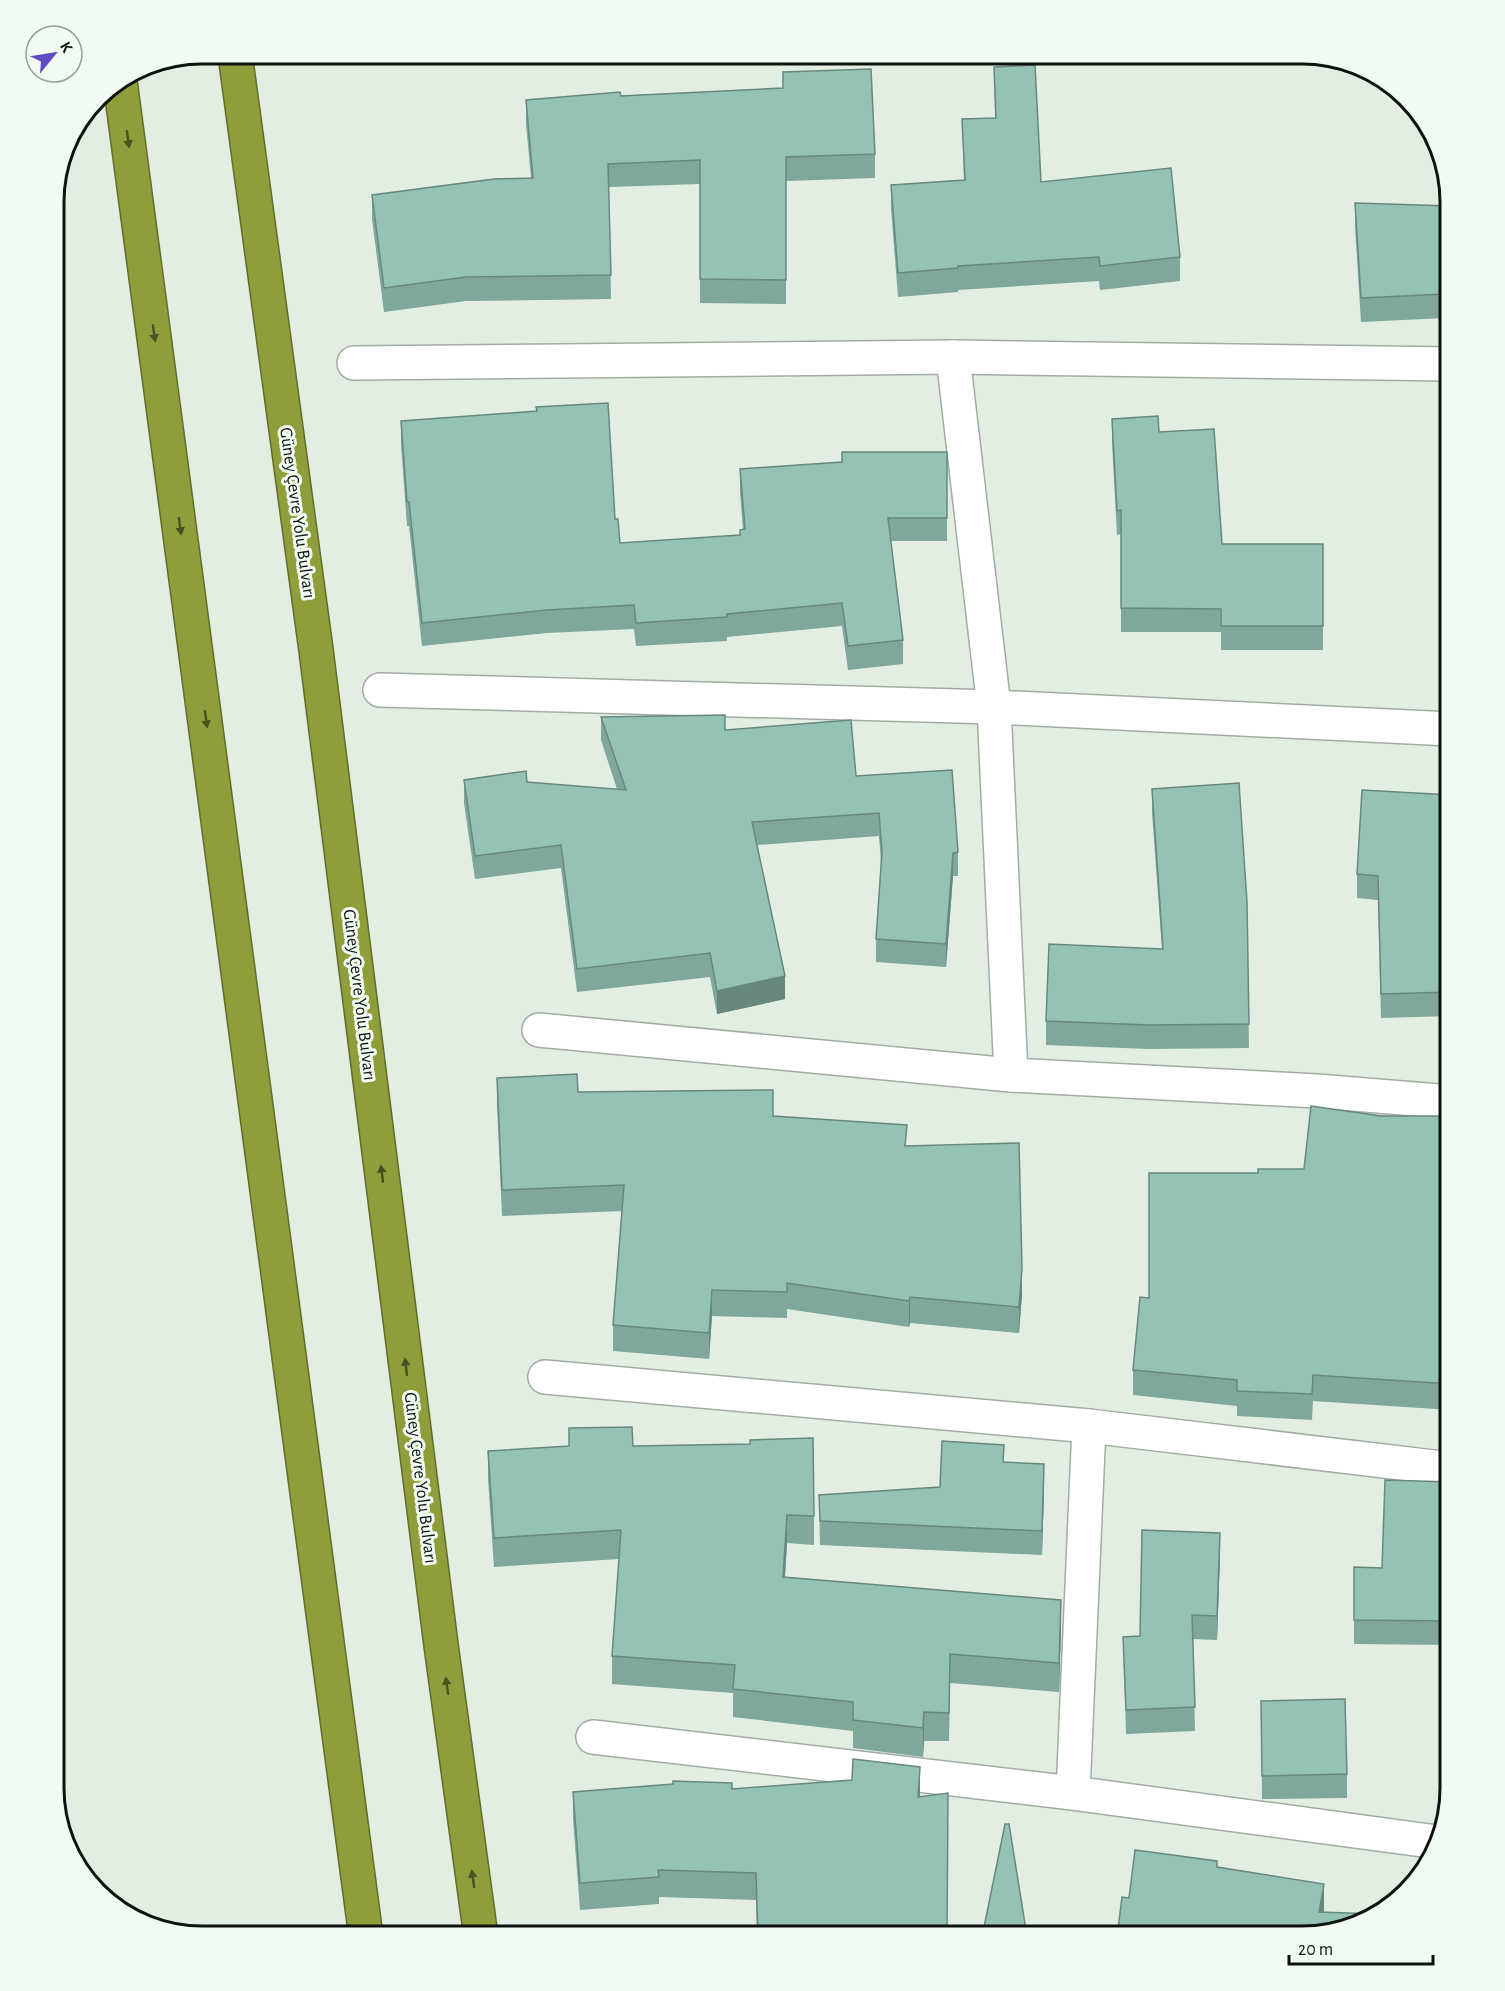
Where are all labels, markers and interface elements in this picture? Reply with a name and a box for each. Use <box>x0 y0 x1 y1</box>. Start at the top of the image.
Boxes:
north arrow <box>24 24 84 84</box>
text: K <box>57 39 76 56</box>
one-way arrow <box>123 130 132 149</box>
one-way arrow <box>149 323 158 342</box>
street label: Güney Çevre Yolu Bulvarı <box>276 426 318 600</box>
one-way arrow <box>175 516 184 535</box>
one-way arrow <box>201 710 210 729</box>
street label: Güney Çevre Yolu Bulvarı <box>340 908 378 1082</box>
one-way arrow <box>377 1164 387 1183</box>
one-way arrow <box>402 1358 411 1377</box>
street label: Güney Çevre Yolu Bulvarı <box>401 1391 439 1565</box>
one-way arrow <box>442 1676 452 1695</box>
one-way arrow <box>469 1869 478 1888</box>
scale bar <box>1289 1928 1433 1966</box>
text: 20 m <box>1298 1941 1333 1959</box>

